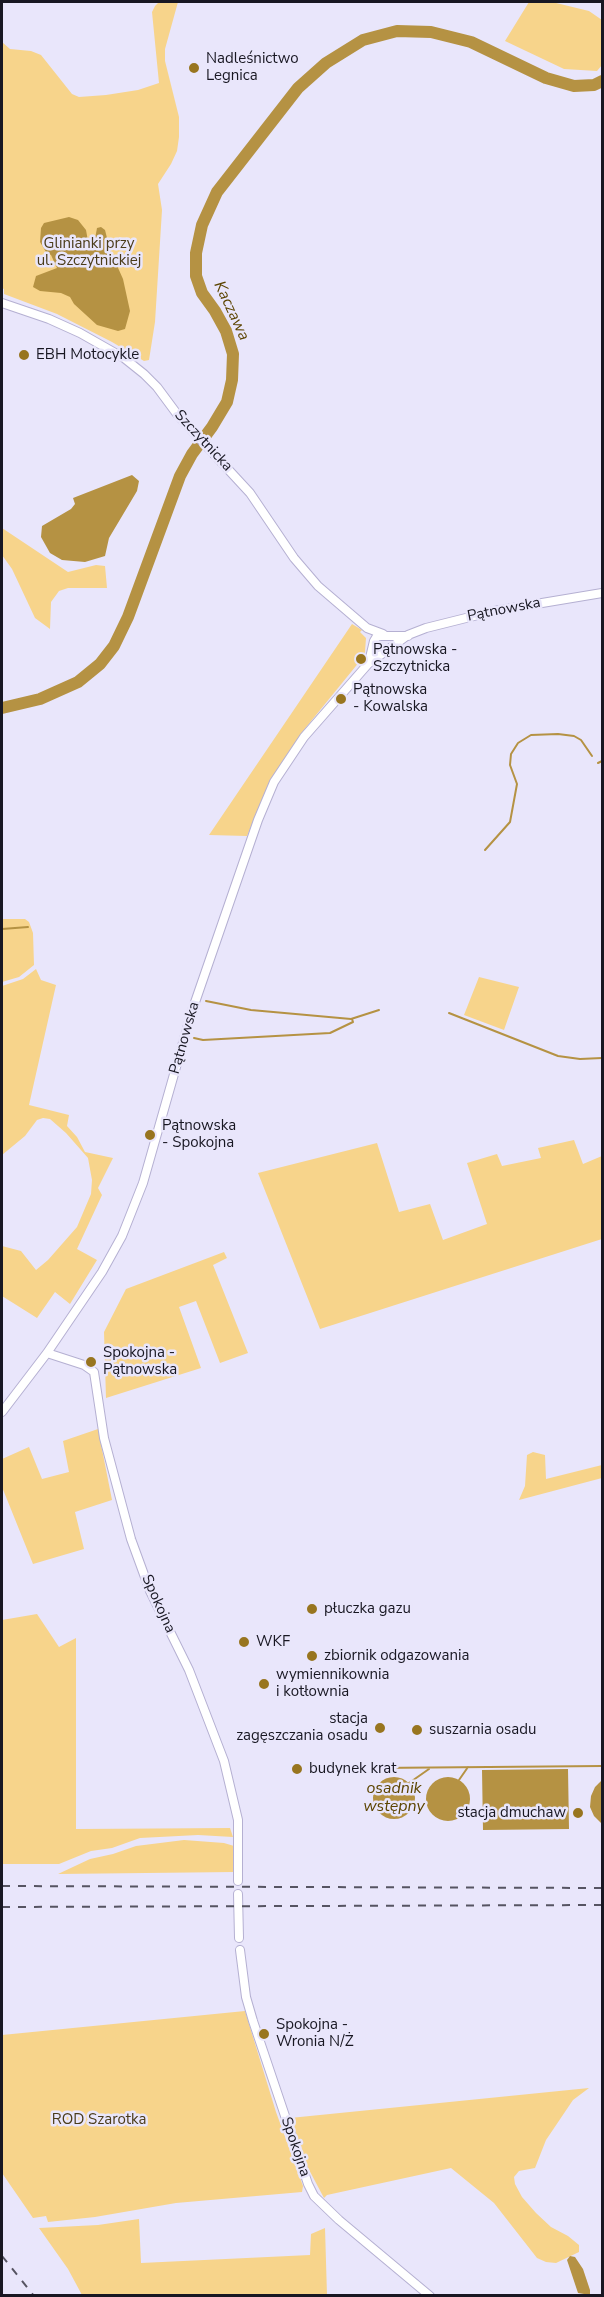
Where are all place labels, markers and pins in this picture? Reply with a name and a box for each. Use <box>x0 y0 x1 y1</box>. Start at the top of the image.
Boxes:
place label: Nadleśnictwo Legnica <box>206 50 298 85</box>
marker: Nadleśnictwo Legnica <box>187 61 201 75</box>
place label: EBH Motocykle <box>36 346 139 364</box>
marker: EBH Motocykle <box>17 348 31 362</box>
place label: Pątnowska - Szczytnicka <box>373 641 457 676</box>
marker: Pątnowska - Szczytnicka <box>354 652 368 666</box>
place label: Pątnowska - Kowalska <box>353 681 428 716</box>
marker: Pątnowska - Kowalska <box>334 692 348 706</box>
place label: Pątnowska - Spokojna <box>162 1117 236 1152</box>
marker: Pątnowska - Spokojna <box>143 1128 157 1142</box>
place label: Spokojna - Pątnowska <box>103 1344 177 1379</box>
marker: Spokojna - Pątnowska <box>84 1355 98 1369</box>
place label: płuczka gazu <box>324 1600 411 1618</box>
marker: płuczka gazu <box>305 1602 319 1616</box>
place label: WKF <box>256 1633 290 1651</box>
marker: WKF <box>237 1635 251 1649</box>
place label: zbiornik odgazowania <box>324 1647 469 1665</box>
marker: zbiornik odgazowania <box>305 1649 319 1663</box>
place label: wymiennikownia i kotłownia <box>276 1666 390 1701</box>
marker: wymiennikownia i kotłownia <box>257 1677 271 1691</box>
place label: stacja zagęszczania osadu <box>236 1710 368 1745</box>
marker: stacja zagęszczania osadu <box>373 1721 387 1735</box>
place label: suszarnia osadu <box>429 1721 536 1739</box>
marker: suszarnia osadu <box>410 1723 424 1737</box>
place label: budynek krat <box>309 1760 396 1778</box>
marker: budynek krat <box>290 1762 304 1776</box>
place label: stacja dmuchaw <box>457 1804 566 1822</box>
marker: stacja dmuchaw <box>571 1806 585 1820</box>
place label: Spokojna - Wronia N/Ż <box>276 2016 354 2051</box>
marker: Spokojna - Wronia N/Ż <box>257 2027 271 2041</box>

